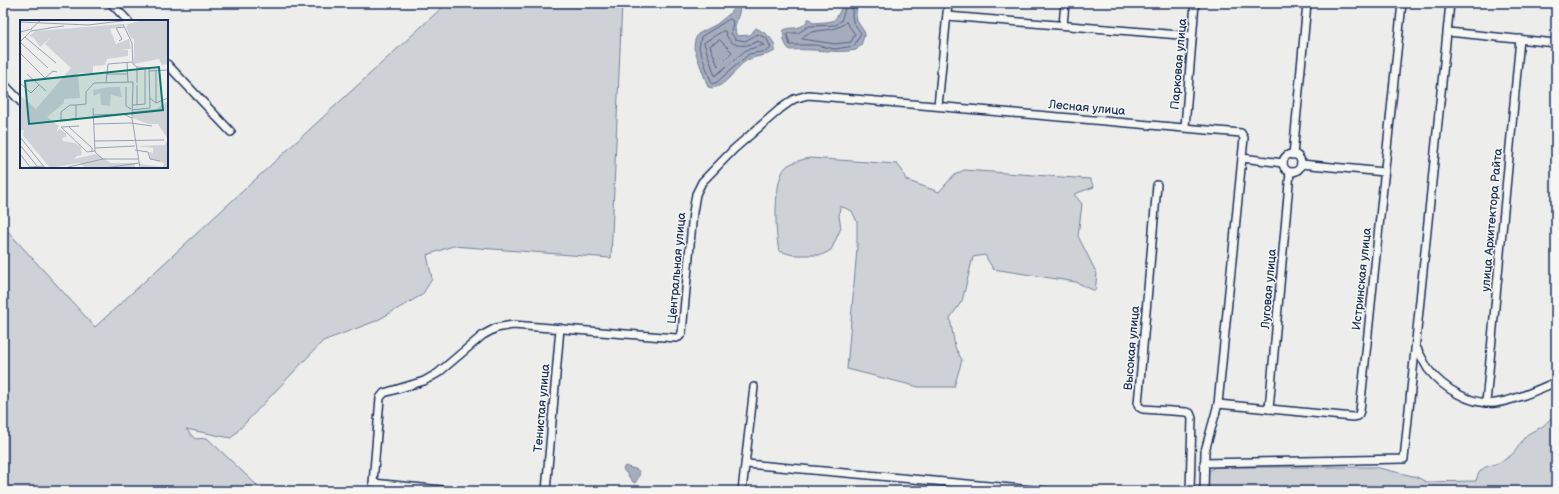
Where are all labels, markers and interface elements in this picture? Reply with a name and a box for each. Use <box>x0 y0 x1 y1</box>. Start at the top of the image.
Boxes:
street label: Парковая улица <box>1168 18 1190 110</box>
inset map <box>20 20 168 168</box>
street label: Лесная улица <box>1047 97 1126 119</box>
street label: улица Архитектора Райта <box>1478 148 1506 292</box>
street label: Центральная улица <box>665 212 689 324</box>
street label: Истринская улица <box>1349 227 1375 331</box>
street label: Луговая улица <box>1258 248 1280 331</box>
street label: Высокая улица <box>1121 305 1143 391</box>
street label: Тенистая улица <box>531 363 553 453</box>

